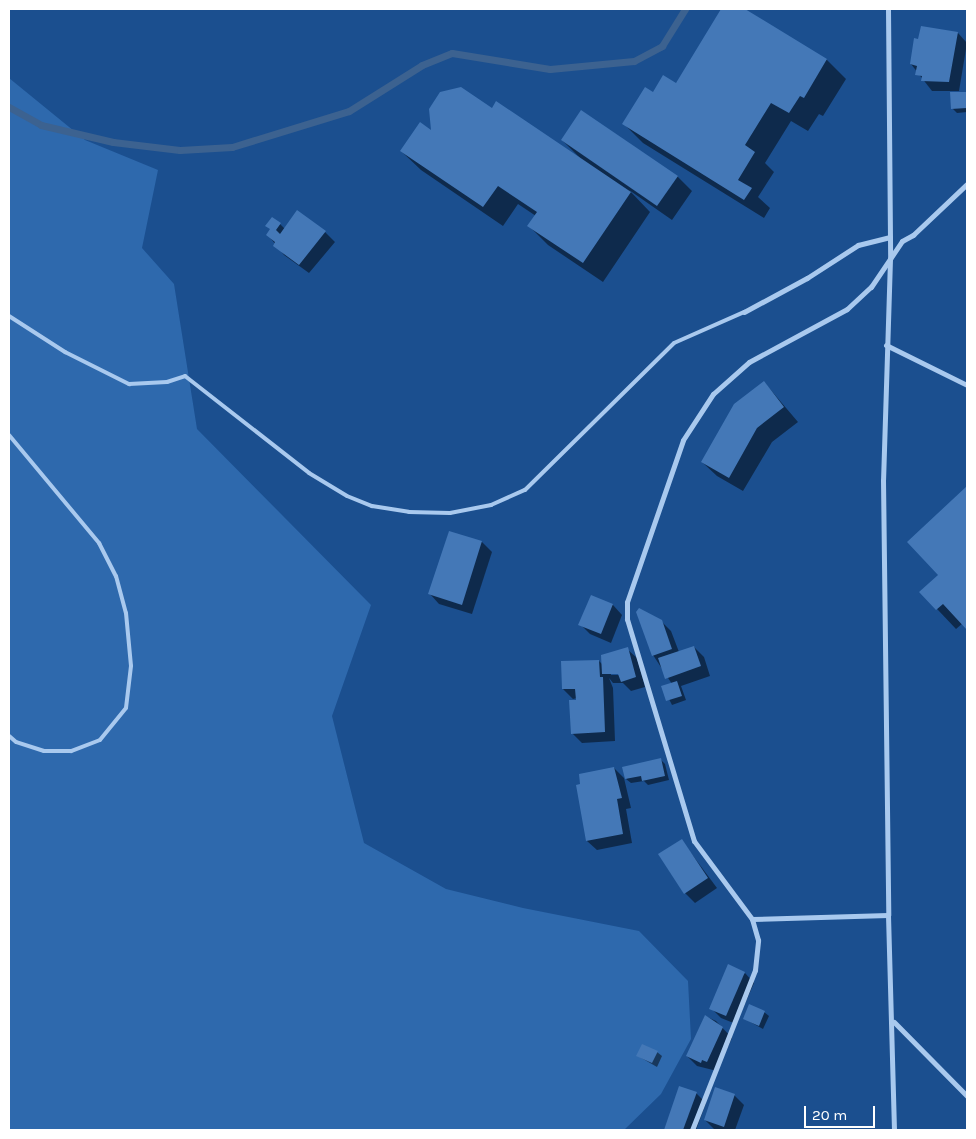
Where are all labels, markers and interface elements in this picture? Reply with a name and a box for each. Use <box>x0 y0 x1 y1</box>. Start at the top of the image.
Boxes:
scale bar <box>806 1096 877 1128</box>
text: 20 m <box>812 1106 847 1124</box>

